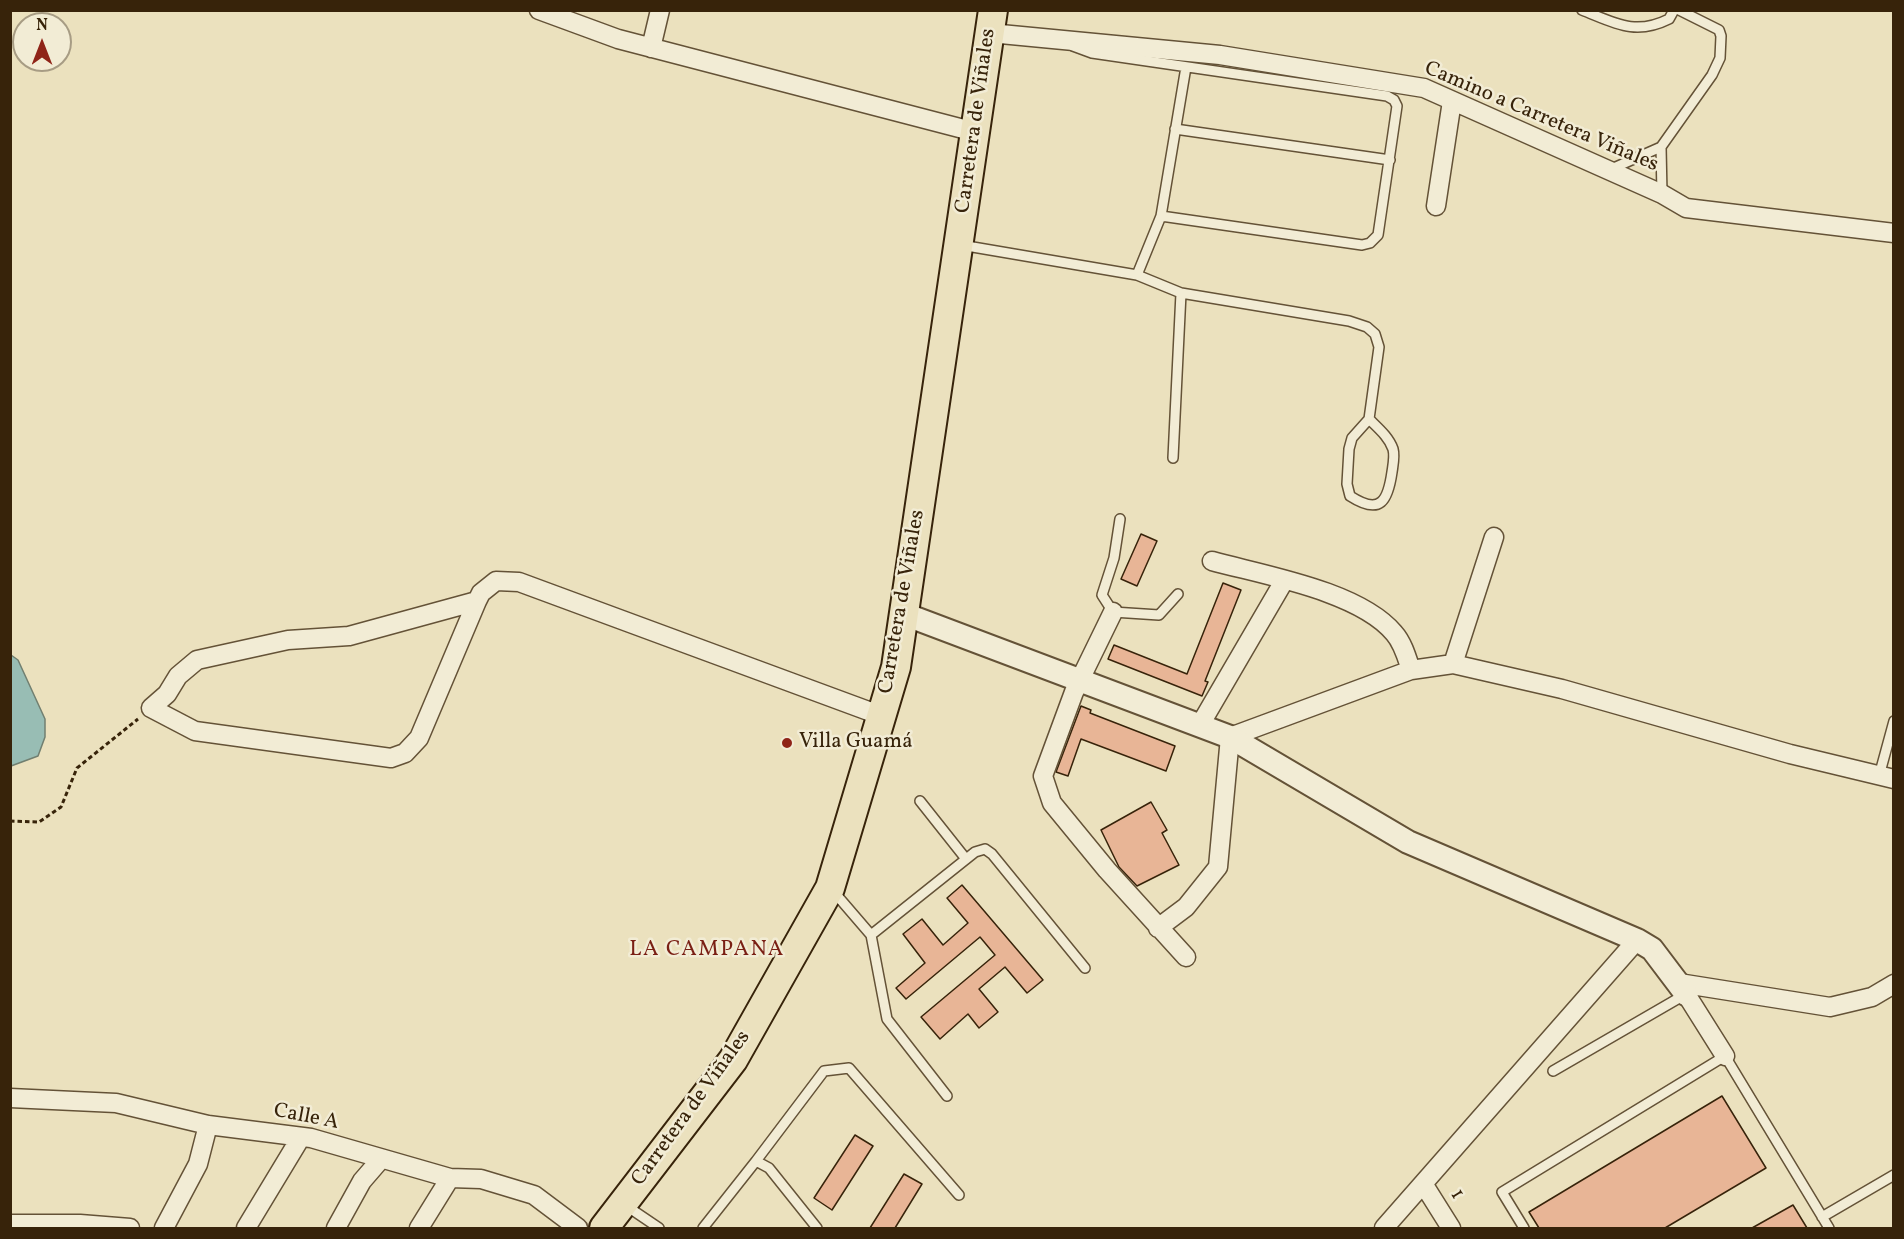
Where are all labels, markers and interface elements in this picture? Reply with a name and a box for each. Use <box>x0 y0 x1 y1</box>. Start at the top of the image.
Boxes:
north arrow <box>12 12 72 72</box>
text: N <box>36 15 48 37</box>
street label: Carretera de Viñales <box>952 27 1002 215</box>
street label: Camino a Carretera Viñales <box>1420 57 1662 179</box>
street label: Carretera de Viñales <box>874 508 932 696</box>
place label: Villa Guamá <box>799 730 913 756</box>
marker: Villa Guamá <box>780 736 794 750</box>
district label: LA CAMPANA <box>629 938 785 964</box>
street label: Carretera de Viñales <box>627 1026 757 1192</box>
street label: Calle A <box>271 1099 341 1137</box>
street label: 1 <box>1443 1185 1469 1205</box>

